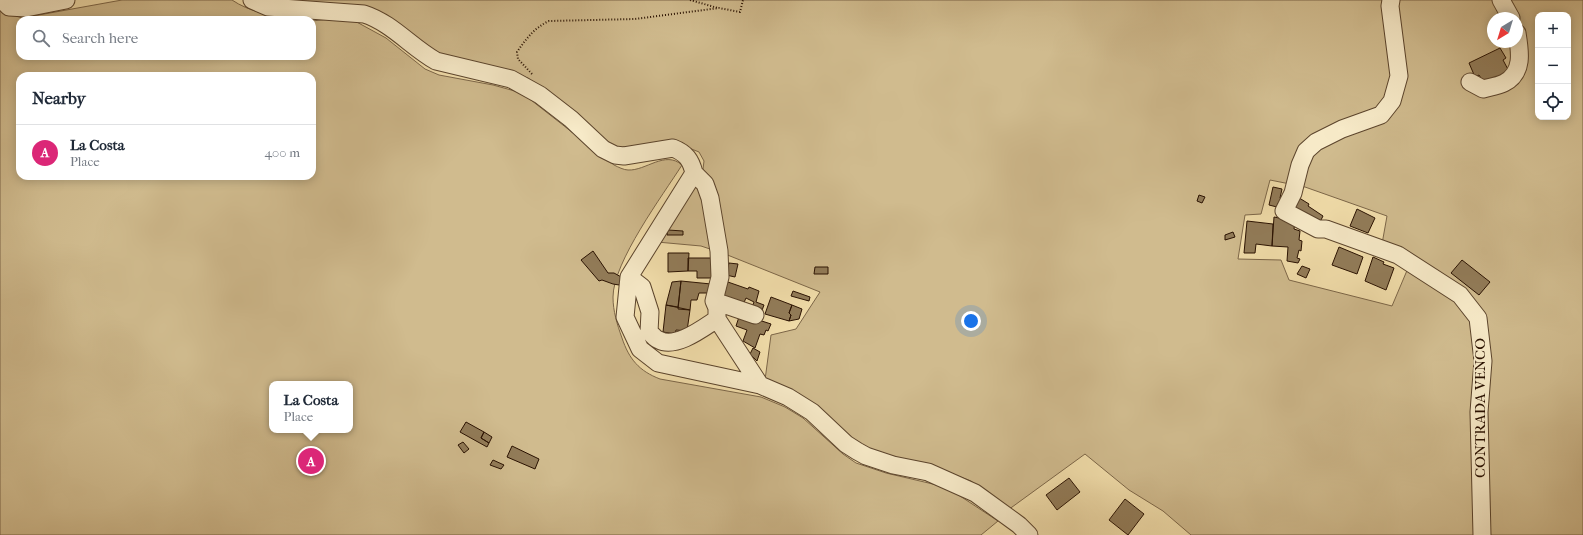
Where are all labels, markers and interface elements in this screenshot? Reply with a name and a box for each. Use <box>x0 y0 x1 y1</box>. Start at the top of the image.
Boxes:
north arrow <box>1487 12 1523 48</box>
map controls <box>1535 12 1571 120</box>
button: + <box>1535 12 1571 48</box>
search box <box>16 16 316 60</box>
icon: search <box>30 27 52 49</box>
text: Search here <box>62 29 138 47</box>
button: − <box>1535 48 1571 84</box>
button: locate <box>1535 84 1571 120</box>
text: Nearby <box>32 88 86 108</box>
text: La Costa <box>70 136 125 154</box>
text: A <box>41 145 49 160</box>
text: 400 m <box>264 145 300 160</box>
text: Place <box>70 154 100 169</box>
your location <box>961 311 981 331</box>
street label: CONTRADA VENCO <box>1471 338 1489 478</box>
popup <box>269 381 353 433</box>
text: La Costa <box>284 391 338 409</box>
text: Place <box>284 409 313 424</box>
pin: A <box>298 446 324 476</box>

